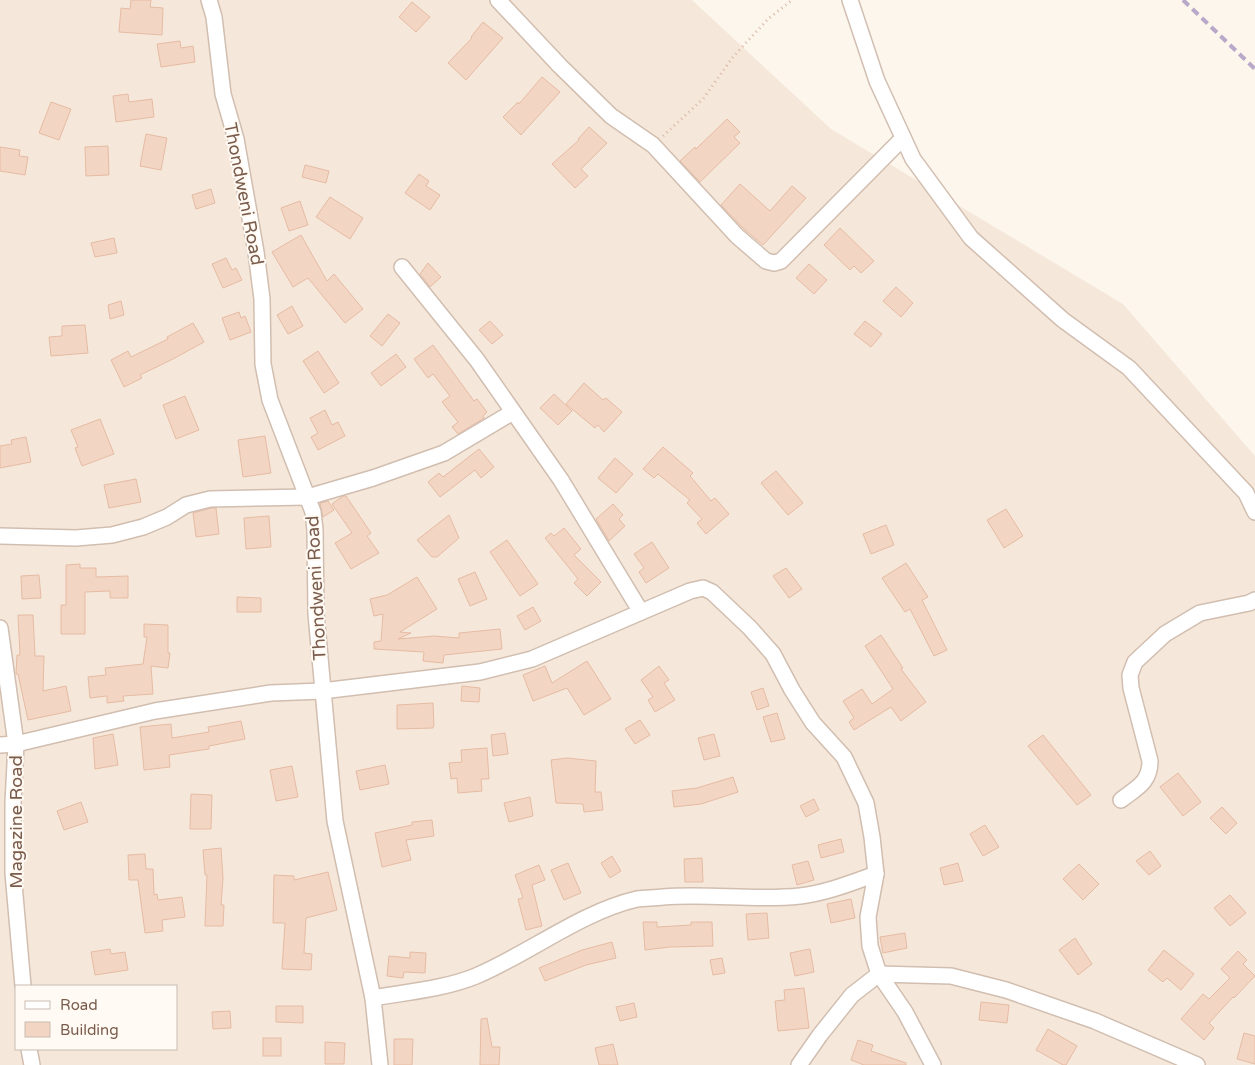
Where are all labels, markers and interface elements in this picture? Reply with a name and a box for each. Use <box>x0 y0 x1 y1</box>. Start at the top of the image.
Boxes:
street label: Thondweni Road <box>219 121 269 267</box>
street label: Thondweni Road <box>301 515 331 661</box>
street label: Magazine Road <box>5 755 27 889</box>
legend <box>15 985 178 1050</box>
text: Road <box>60 996 98 1014</box>
text: Building <box>60 1021 119 1039</box>

